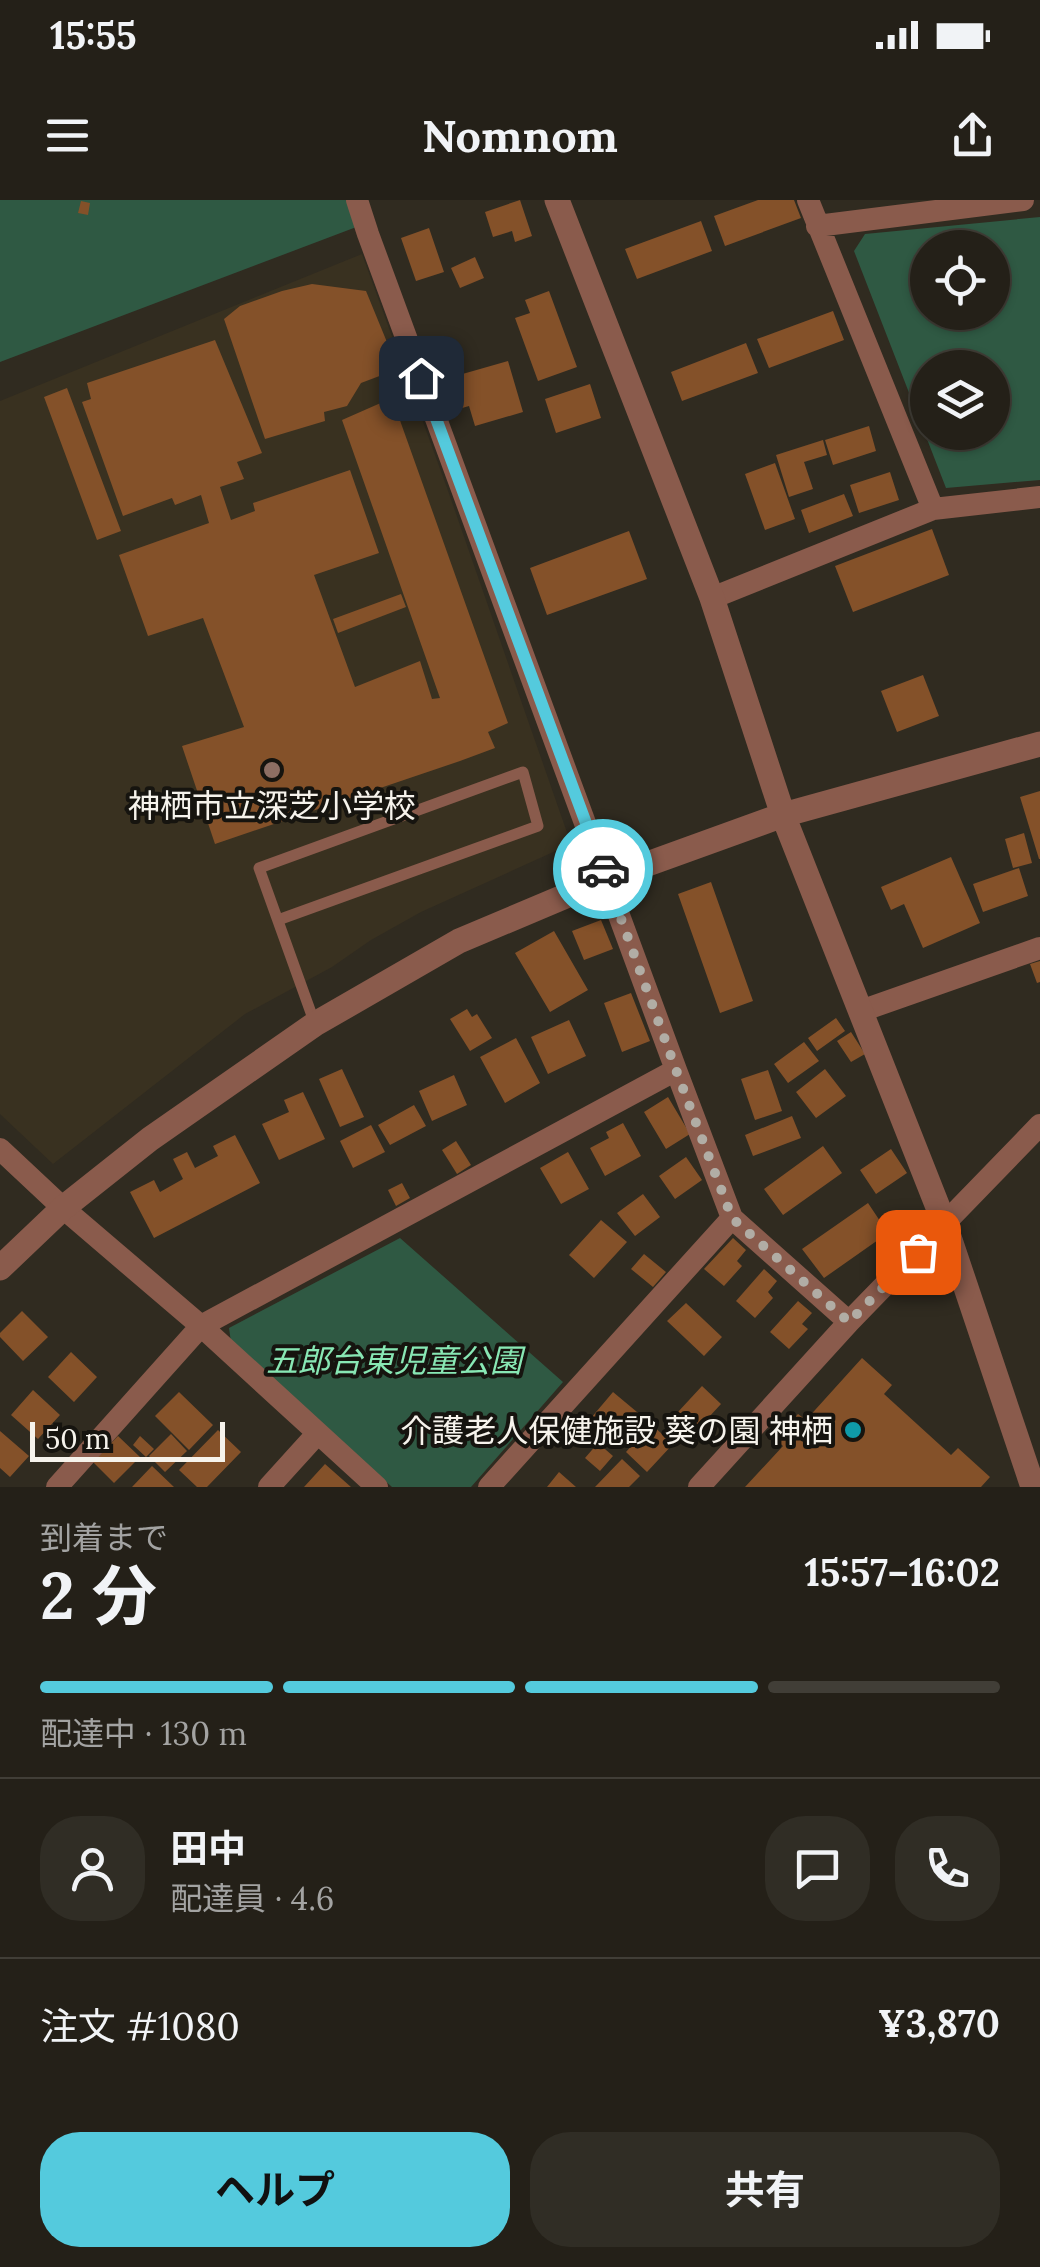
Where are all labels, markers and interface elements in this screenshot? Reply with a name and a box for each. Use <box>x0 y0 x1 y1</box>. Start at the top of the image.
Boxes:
text: 15:55 <box>50 11 137 59</box>
text: Nomnom <box>422 107 618 164</box>
icon: menu <box>40 108 95 163</box>
icon: share <box>945 108 1000 163</box>
map controls <box>910 230 1010 450</box>
button: locate <box>910 230 1010 330</box>
pin <box>379 336 464 421</box>
button: layers <box>910 350 1010 450</box>
icon: home <box>394 351 449 406</box>
marker: 神栖市立深芝小学校 <box>261 759 283 781</box>
place label: 神栖市立深芝小学校 <box>128 785 416 826</box>
courier <box>553 819 653 919</box>
icon: car <box>576 842 631 897</box>
pin <box>876 1210 961 1295</box>
icon: bag <box>891 1225 946 1280</box>
park label: 五郎台東児童公園 <box>266 1340 526 1381</box>
place label: 介護老人保健施設 葵の園 神栖 <box>400 1410 833 1451</box>
scale bar <box>30 1417 225 1462</box>
marker: 介護老人保健施設 葵の園 神栖 <box>842 1419 864 1441</box>
text: 50 m <box>45 1421 110 1457</box>
text: 到着まで <box>40 1517 168 1558</box>
text: 15:57–16:02 <box>804 1548 1000 1596</box>
text: 2 分 <box>40 1554 157 1637</box>
text: 配達中 · 130 m <box>40 1713 247 1754</box>
button: person <box>40 1816 145 1921</box>
button: chat <box>765 1816 870 1921</box>
button: phone <box>895 1816 1000 1921</box>
text: 田中 <box>170 1824 246 1872</box>
text: 配達員 · 4.6 <box>170 1878 334 1919</box>
text: ¥3,870 <box>878 1999 1000 2047</box>
text: 注文 #1080 <box>40 2002 240 2050</box>
button: ヘルプ <box>40 2132 510 2247</box>
button: 共有 <box>530 2132 1000 2247</box>

